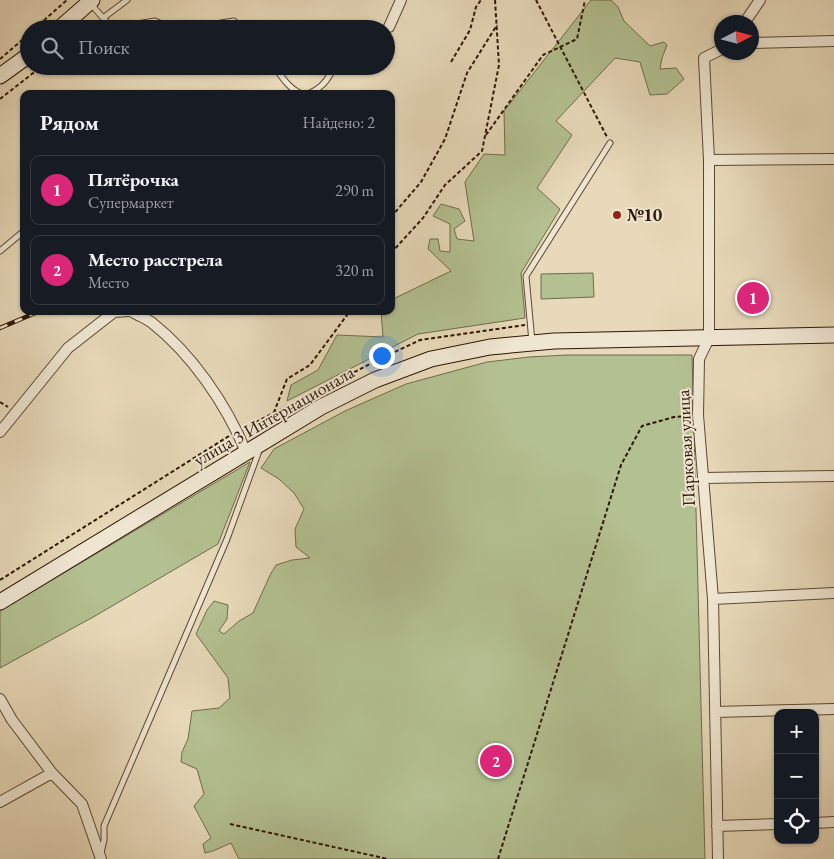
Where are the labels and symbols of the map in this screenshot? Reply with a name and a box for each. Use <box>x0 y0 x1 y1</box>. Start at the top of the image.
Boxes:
north arrow <box>714 15 759 60</box>
place label: №10 <box>627 203 663 226</box>
marker: №10 <box>611 209 623 221</box>
pin: 1 <box>737 279 769 317</box>
your location <box>369 343 395 369</box>
street label: улица 3 Интернационала <box>189 360 359 471</box>
street label: Парковая улица <box>671 388 700 507</box>
pin: 2 <box>480 742 512 780</box>

